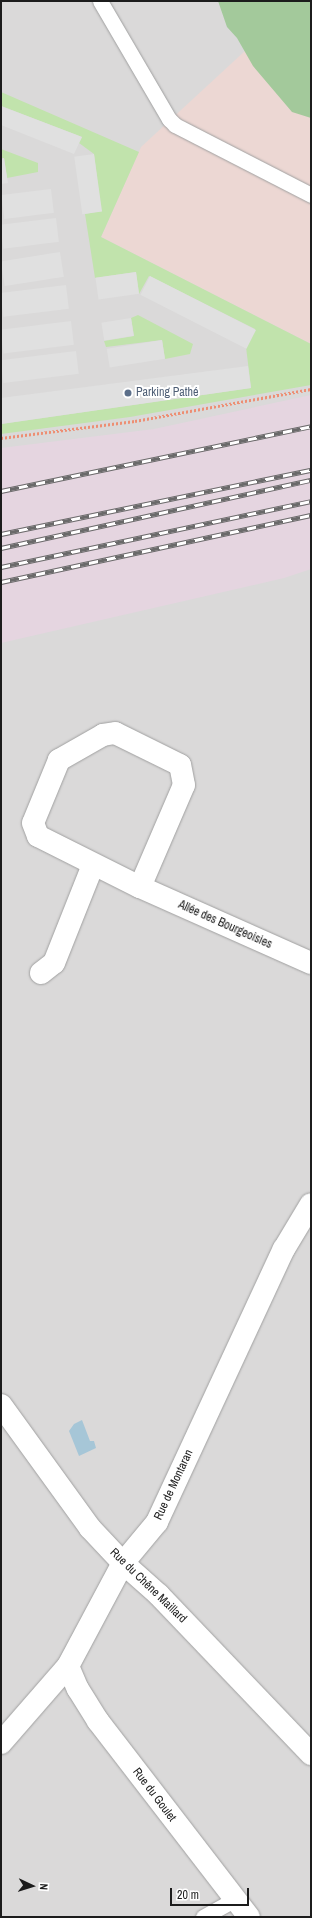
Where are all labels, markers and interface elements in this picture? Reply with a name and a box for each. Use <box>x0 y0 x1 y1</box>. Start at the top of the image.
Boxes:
place label: Parking Pathé <box>136 386 198 400</box>
marker: Parking Pathé <box>123 388 133 398</box>
street label: Allée des Bourgeoisies <box>176 898 274 952</box>
street label: Rue de Montaran <box>151 1448 197 1522</box>
street label: Rue du Chêne Maillard <box>107 1546 189 1626</box>
street label: Rue du Goulet <box>129 1765 179 1825</box>
north arrow <box>12 1866 52 1906</box>
scale bar <box>172 1880 251 1906</box>
text: N <box>37 1883 51 1891</box>
text: 20 m <box>177 1887 199 1903</box>

